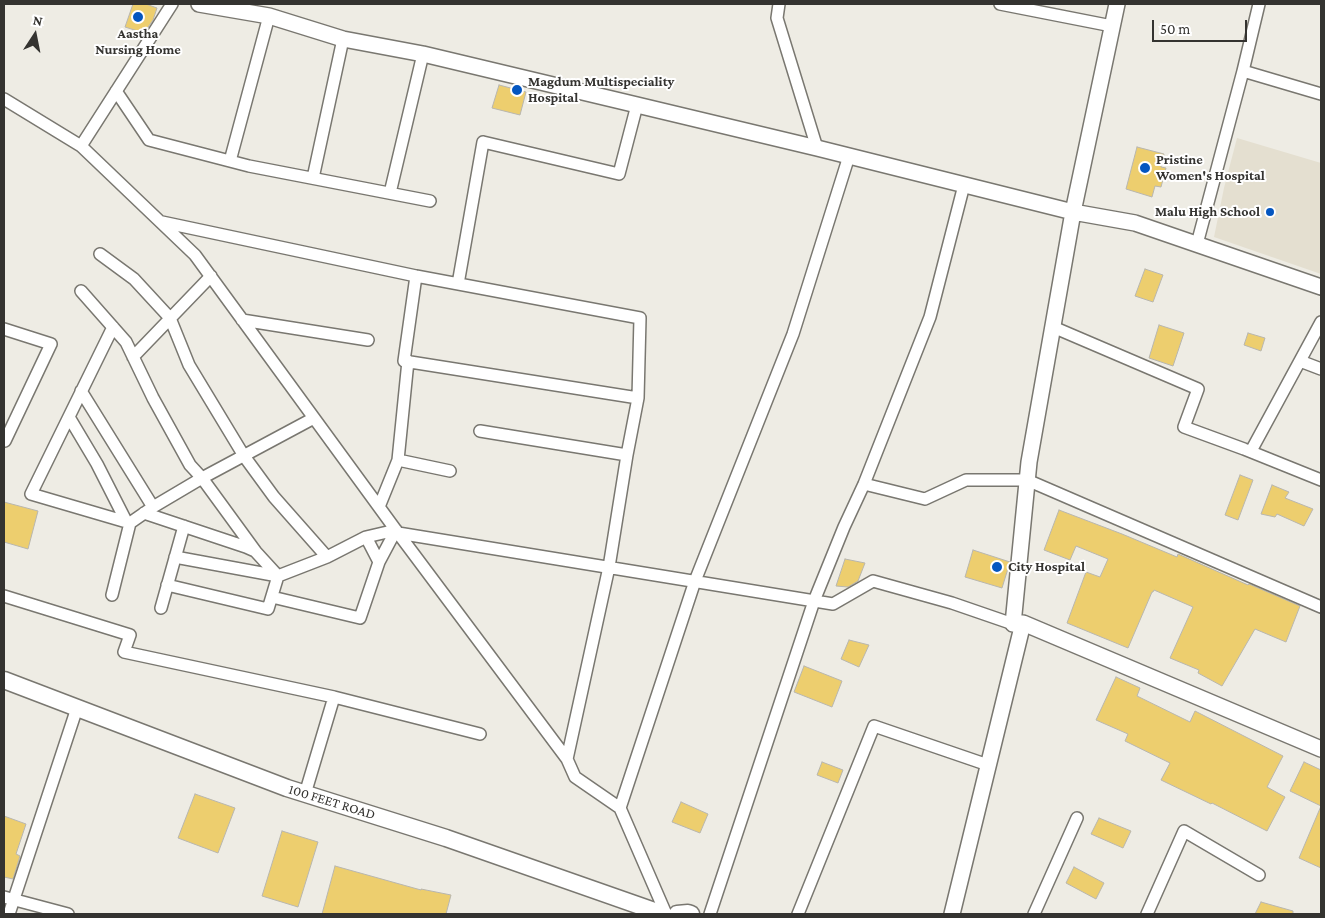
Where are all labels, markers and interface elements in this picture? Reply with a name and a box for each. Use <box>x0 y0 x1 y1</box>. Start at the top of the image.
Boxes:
north arrow <box>10 10 60 60</box>
marker: Aastha Nursing Home <box>131 10 145 24</box>
scale bar <box>1155 10 1250 42</box>
text: N <box>32 12 44 29</box>
text: 50 m <box>1160 21 1190 37</box>
place label: Aastha Nursing Home <box>95 26 181 58</box>
place label: Magdum Multispeciality Hospital <box>528 74 674 106</box>
marker: Magdum Multispeciality Hospital <box>510 83 524 97</box>
place label: Pristine Women's Hospital <box>1156 152 1265 184</box>
marker: Pristine Women's Hospital <box>1138 161 1152 175</box>
place label: Malu High School <box>1155 204 1260 220</box>
marker: Malu High School <box>1264 206 1276 218</box>
place label: City Hospital <box>1008 559 1085 575</box>
marker: City Hospital <box>990 560 1004 574</box>
street label: 100 FEET ROAD <box>287 781 377 823</box>

